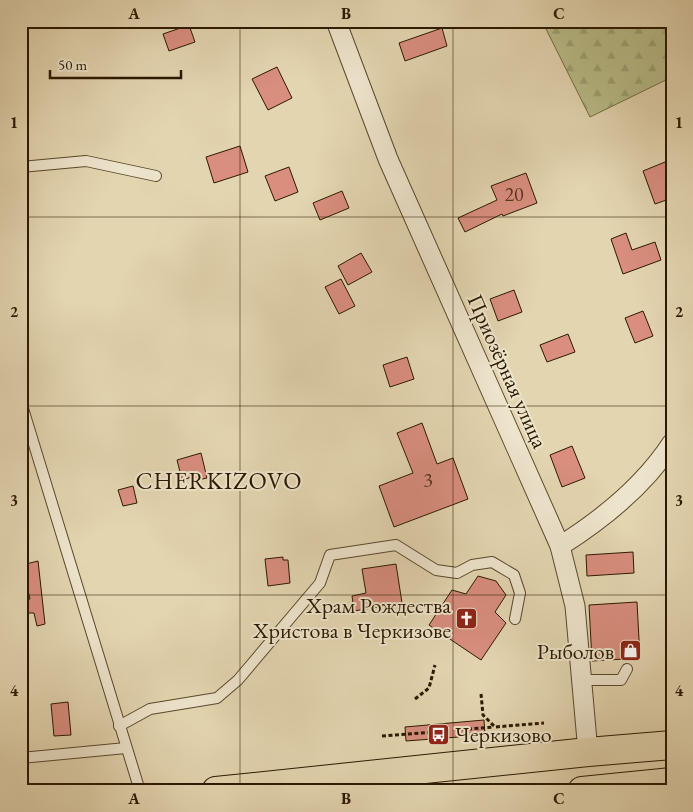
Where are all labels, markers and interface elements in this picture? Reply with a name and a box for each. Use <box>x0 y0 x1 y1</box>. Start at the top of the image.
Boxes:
text: A <box>127 3 140 24</box>
text: B <box>341 3 351 24</box>
text: C <box>553 3 565 24</box>
scale bar <box>50 48 181 80</box>
text: 50 m <box>58 55 87 74</box>
text: 1 <box>10 112 18 133</box>
text: 1 <box>675 112 683 133</box>
house number: 20 <box>504 181 524 207</box>
street label: Приозёрная улица <box>461 289 555 453</box>
text: 2 <box>10 301 19 322</box>
text: 2 <box>675 301 684 322</box>
district label: CHERKIZOVO <box>135 465 303 496</box>
house number: 3 <box>423 467 433 493</box>
text: 3 <box>10 490 18 511</box>
text: 3 <box>675 490 683 511</box>
place label: Храм Рождества Христова в Черкизове <box>252 591 451 645</box>
church icon: Храм Рождества Христова в Черкизове <box>455 606 479 630</box>
place label: Рыболов <box>537 637 614 666</box>
shop icon: Рыболов <box>618 639 642 663</box>
text: 4 <box>10 680 19 701</box>
text: 4 <box>675 680 684 701</box>
place label: Черкизово <box>455 720 552 749</box>
bus stop icon: Черкизово <box>427 722 451 746</box>
text: A <box>127 788 140 809</box>
text: B <box>341 788 351 809</box>
text: C <box>553 788 565 809</box>

